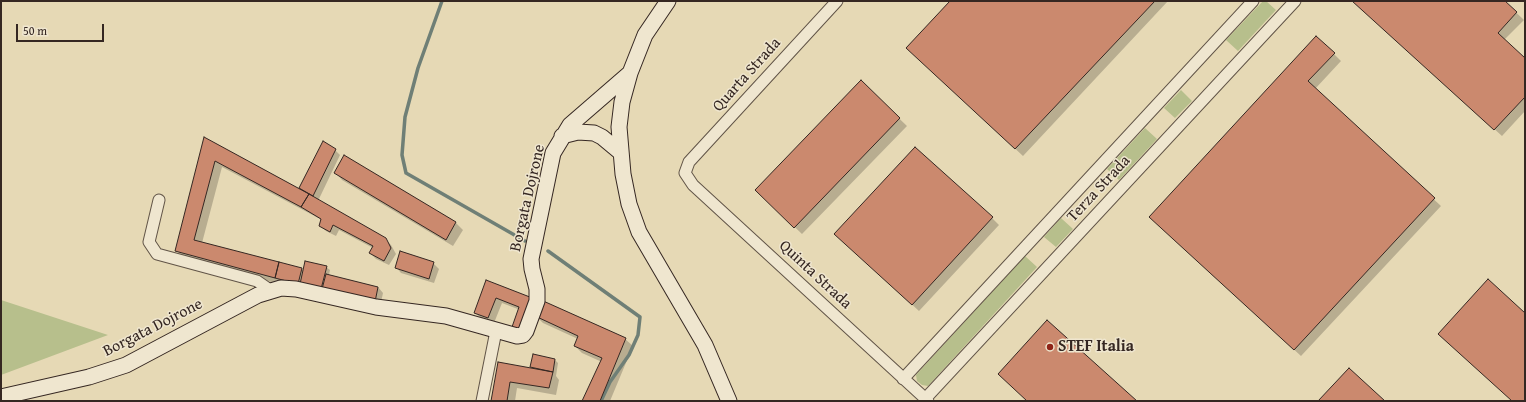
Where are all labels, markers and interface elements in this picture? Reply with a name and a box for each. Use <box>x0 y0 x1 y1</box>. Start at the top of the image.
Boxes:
scale bar <box>18 16 106 42</box>
text: 50 m <box>23 22 47 39</box>
street label: Quarta Strada <box>709 34 785 116</box>
street label: Borgata Dojrone <box>506 143 550 253</box>
street label: Terza Strada <box>1063 152 1135 226</box>
street label: Quinta Strada <box>775 237 855 313</box>
street label: Borgata Dojrone <box>100 295 206 361</box>
place label: STEF Italia <box>1058 337 1134 357</box>
marker: STEF Italia <box>1045 342 1055 352</box>

